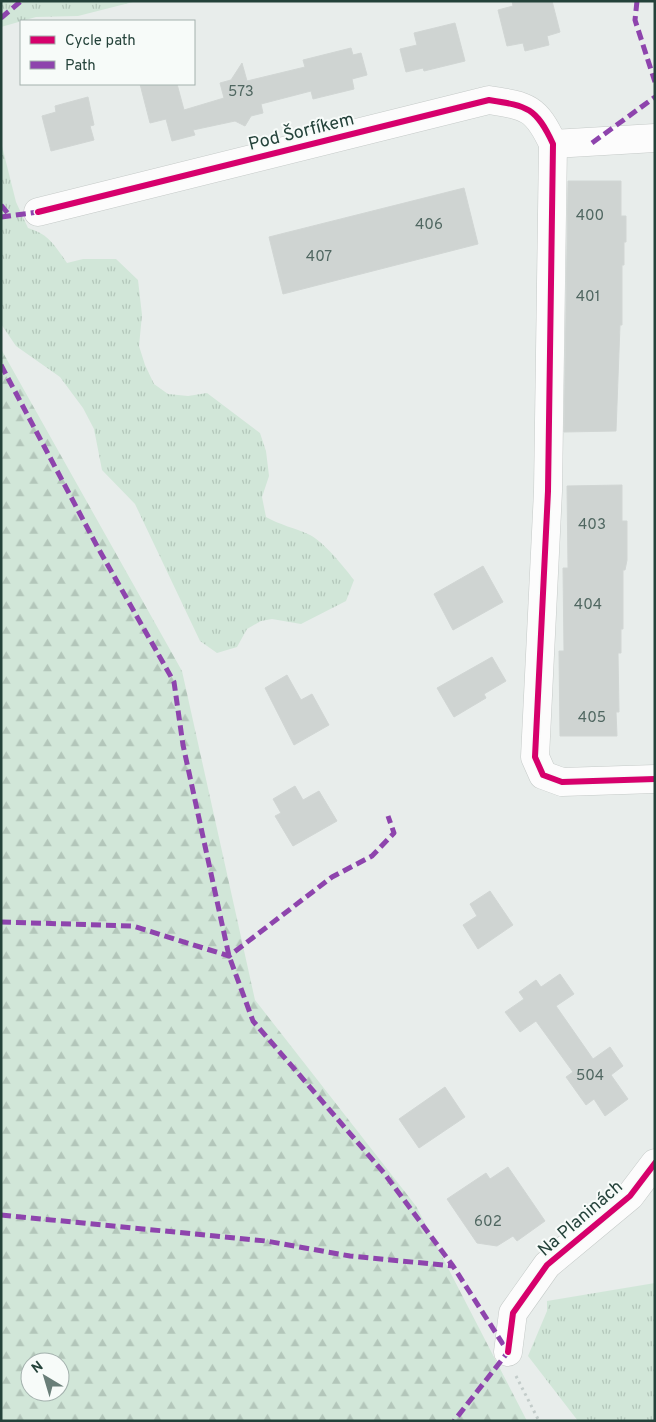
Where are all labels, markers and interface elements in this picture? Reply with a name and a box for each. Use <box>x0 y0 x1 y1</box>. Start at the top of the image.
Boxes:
legend <box>20 20 195 85</box>
text: Cycle path <box>65 32 136 51</box>
text: Path <box>65 57 96 76</box>
house number: 573 <box>228 83 254 102</box>
street label: Pod Šorfíkem <box>246 106 357 157</box>
house number: 400 <box>576 207 604 226</box>
house number: 406 <box>415 216 443 235</box>
house number: 407 <box>306 248 332 267</box>
house number: 401 <box>576 288 600 307</box>
house number: 403 <box>578 516 606 535</box>
house number: 404 <box>574 596 602 615</box>
house number: 405 <box>578 709 606 728</box>
house number: 504 <box>576 1067 604 1086</box>
street label: Na Planinách <box>534 1176 628 1262</box>
house number: 602 <box>474 1213 502 1232</box>
north arrow <box>20 1352 70 1402</box>
text: N <box>29 1358 47 1378</box>

